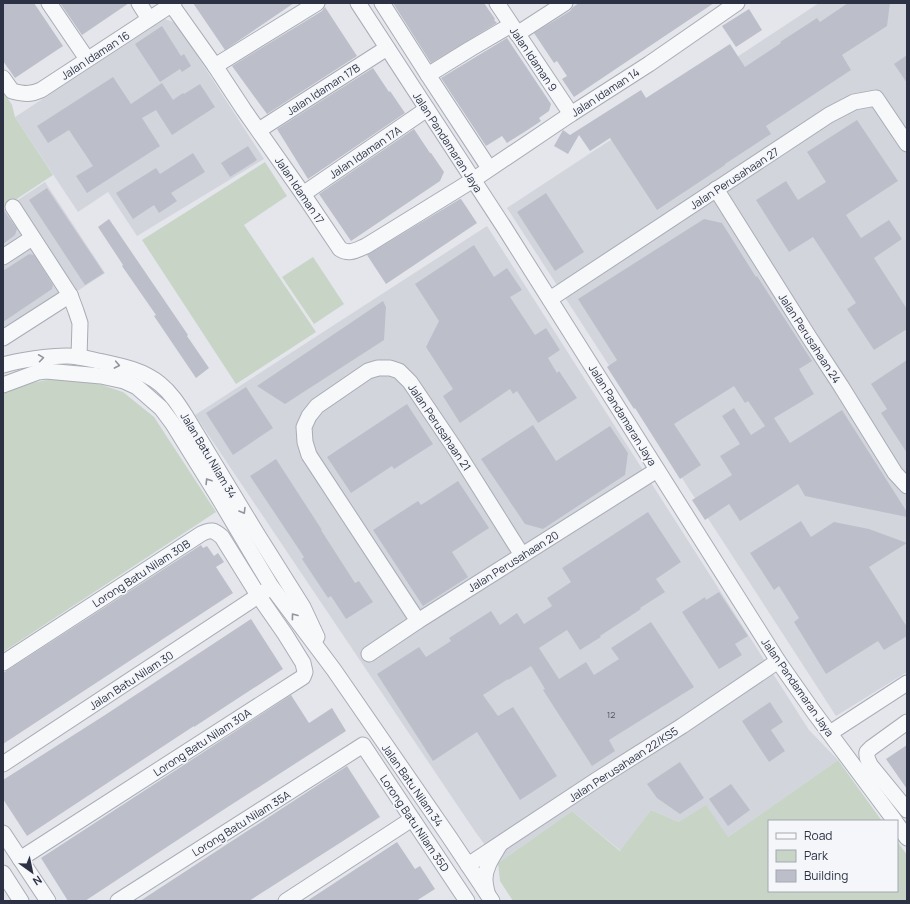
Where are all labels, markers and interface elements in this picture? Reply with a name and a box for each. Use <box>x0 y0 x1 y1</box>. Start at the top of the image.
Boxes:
street label: Jalan Idaman 9 <box>507 24 561 94</box>
street label: Jalan Idaman 16 <box>58 27 132 83</box>
street label: Jalan Idaman 17B <box>283 60 363 118</box>
street label: Jalan Idaman 14 <box>568 64 642 120</box>
street label: Jalan Pandamaran Jaya <box>410 89 486 195</box>
street label: Jalan Idaman 17A <box>326 122 404 182</box>
street label: Jalan Perusahaan 27 <box>687 144 781 212</box>
street label: Jalan Idaman 17 <box>272 154 328 226</box>
street label: Jalan Perusahaan 24 <box>775 290 845 386</box>
one-way arrow <box>37 354 44 363</box>
one-way arrow <box>114 360 120 368</box>
street label: Jalan Pandamaran Jaya <box>586 361 660 469</box>
street label: Jalan Perusahaan 21 <box>405 380 475 474</box>
street label: Jalan Batu Nilam 34 <box>177 409 241 501</box>
one-way arrow <box>205 478 213 485</box>
one-way arrow <box>238 507 246 514</box>
street label: Jalan Perusahaan 20 <box>465 527 561 595</box>
street label: Lorong Batu Nilam 30B <box>89 536 193 610</box>
one-way arrow <box>291 614 298 621</box>
street label: Jalan Pandamaran Jaya <box>758 635 838 739</box>
street label: Jalan Batu Nilam 30 <box>86 647 176 713</box>
street label: Lorong Batu Nilam 30A <box>150 705 254 779</box>
house number: 12 <box>607 708 615 721</box>
street label: Jalan Perusahaan 22/KS5 <box>565 723 681 805</box>
street label: Jalan Batu Nilam 34 <box>379 741 447 829</box>
street label: Lorong Batu Nilam 35D <box>377 772 453 874</box>
street label: Lorong Batu Nilam 35A <box>189 787 293 859</box>
legend <box>768 820 898 892</box>
text: Road <box>804 827 832 844</box>
text: Park <box>804 847 829 864</box>
north arrow <box>12 852 52 892</box>
text: Building <box>804 867 848 884</box>
text: N <box>30 872 45 889</box>

